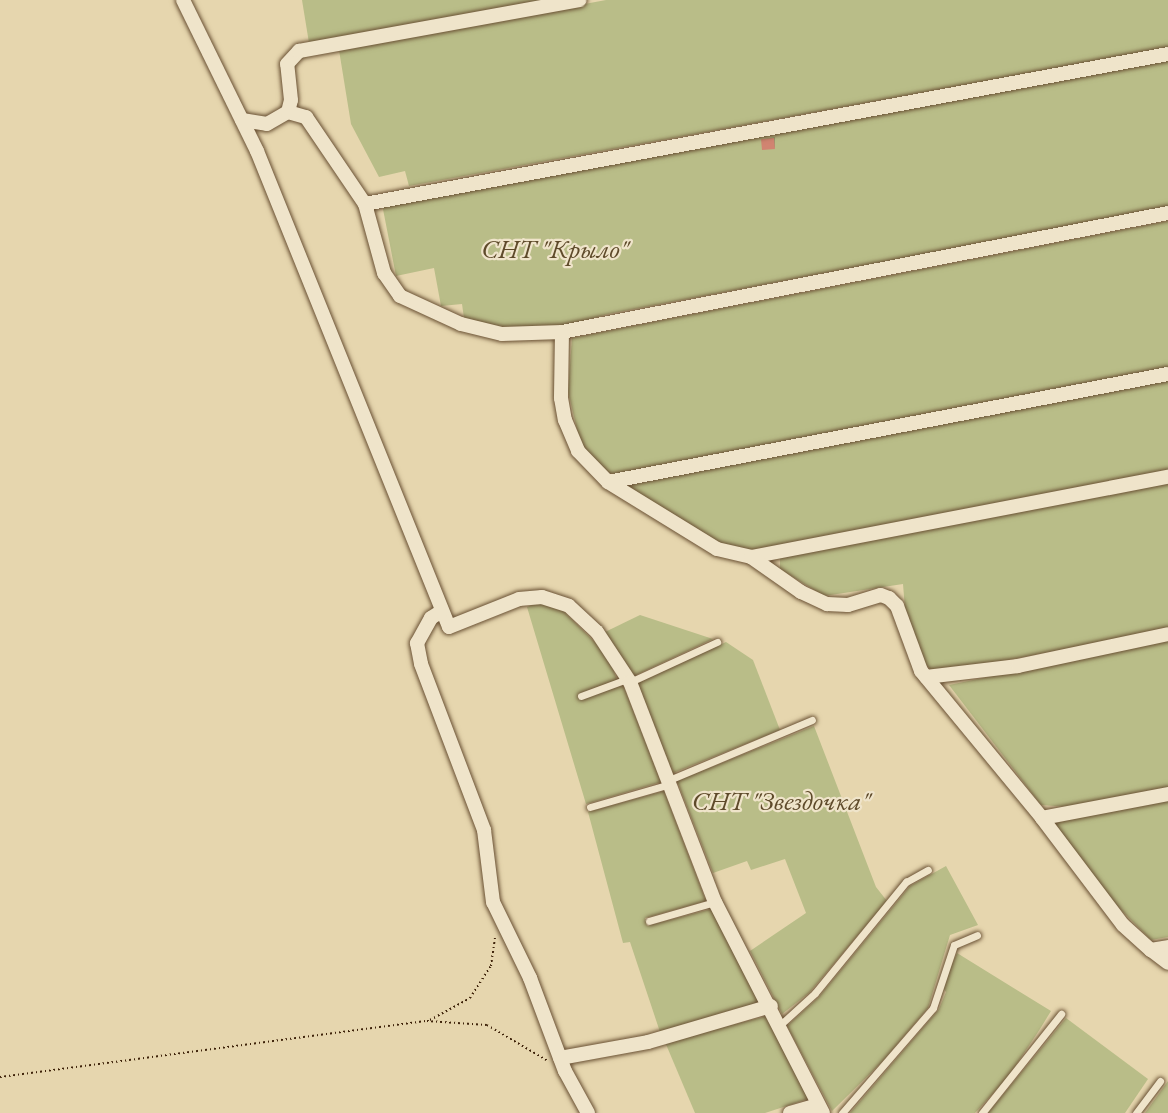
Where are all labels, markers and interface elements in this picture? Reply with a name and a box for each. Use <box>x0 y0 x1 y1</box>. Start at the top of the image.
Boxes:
park label: СНТ "Крыло" <box>481 233 629 265</box>
park label: СНТ "Звездочка" <box>692 785 870 817</box>

